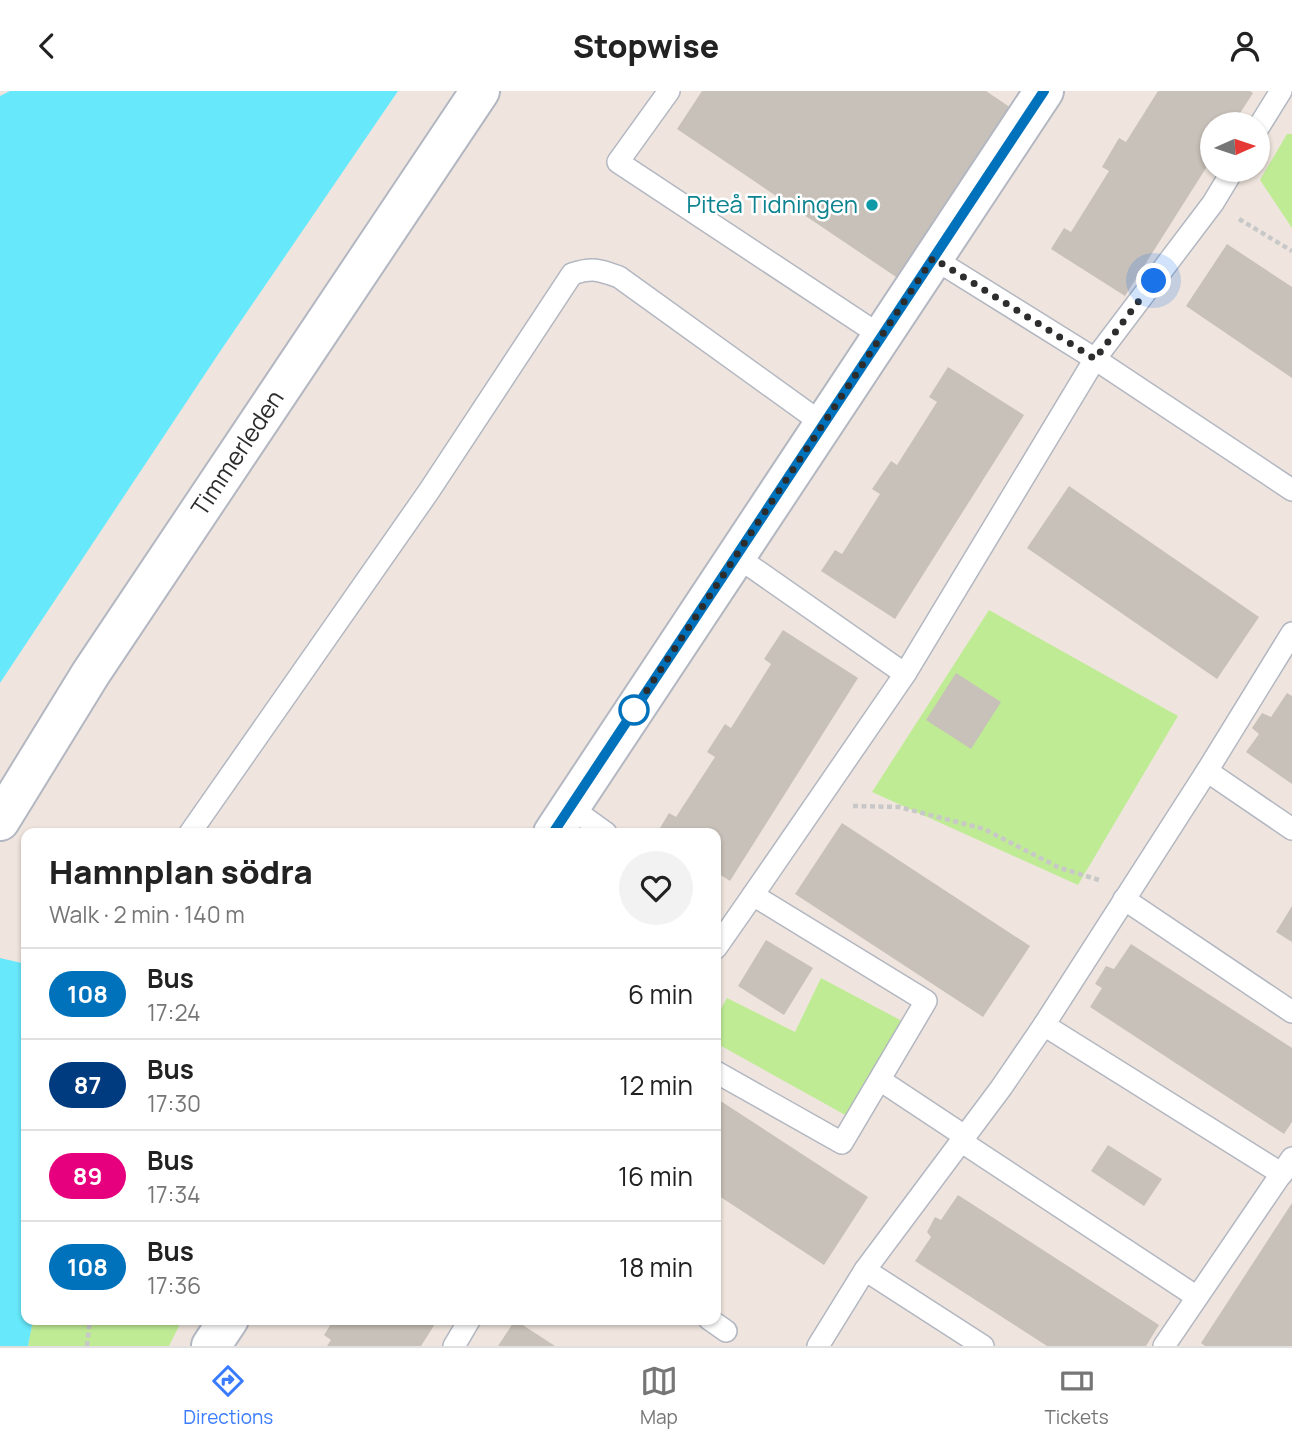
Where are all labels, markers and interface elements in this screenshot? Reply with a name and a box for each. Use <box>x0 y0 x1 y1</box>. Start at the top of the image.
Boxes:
text: Stopwise <box>573 24 719 68</box>
icon: back <box>28 27 66 65</box>
icon: person <box>1226 27 1264 65</box>
north arrow <box>1200 112 1270 182</box>
map controls <box>1200 112 1270 182</box>
place label: Piteå Tidningen <box>686 187 858 220</box>
marker: Piteå Tidningen <box>864 197 880 213</box>
your location <box>1136 263 1171 298</box>
street label: Timmerleden <box>183 383 291 522</box>
unlabelled marker <box>619 695 649 725</box>
text: Hamnplan södra <box>49 849 313 894</box>
button: heart <box>619 851 693 925</box>
text: Walk · 2 min · 140 m <box>49 898 245 930</box>
text: Bus <box>147 960 194 996</box>
text: 6 min <box>628 976 693 1012</box>
text: 108 <box>67 977 108 1010</box>
text: 17:24 <box>147 996 201 1028</box>
text: Bus <box>147 1051 194 1087</box>
text: 12 min <box>619 1067 693 1103</box>
text: 87 <box>74 1068 101 1101</box>
text: 17:30 <box>147 1087 201 1119</box>
text: Bus <box>147 1142 194 1178</box>
text: 16 min <box>618 1158 693 1194</box>
text: 89 <box>73 1159 102 1192</box>
text: 17:34 <box>147 1178 201 1210</box>
text: Bus <box>147 1233 194 1269</box>
text: 18 min <box>619 1249 693 1285</box>
text: 108 <box>67 1250 108 1283</box>
text: 17:36 <box>147 1269 201 1301</box>
tab: Directions <box>183 1362 273 1430</box>
tab: Map <box>640 1362 678 1430</box>
tab: Tickets <box>1044 1362 1109 1430</box>

